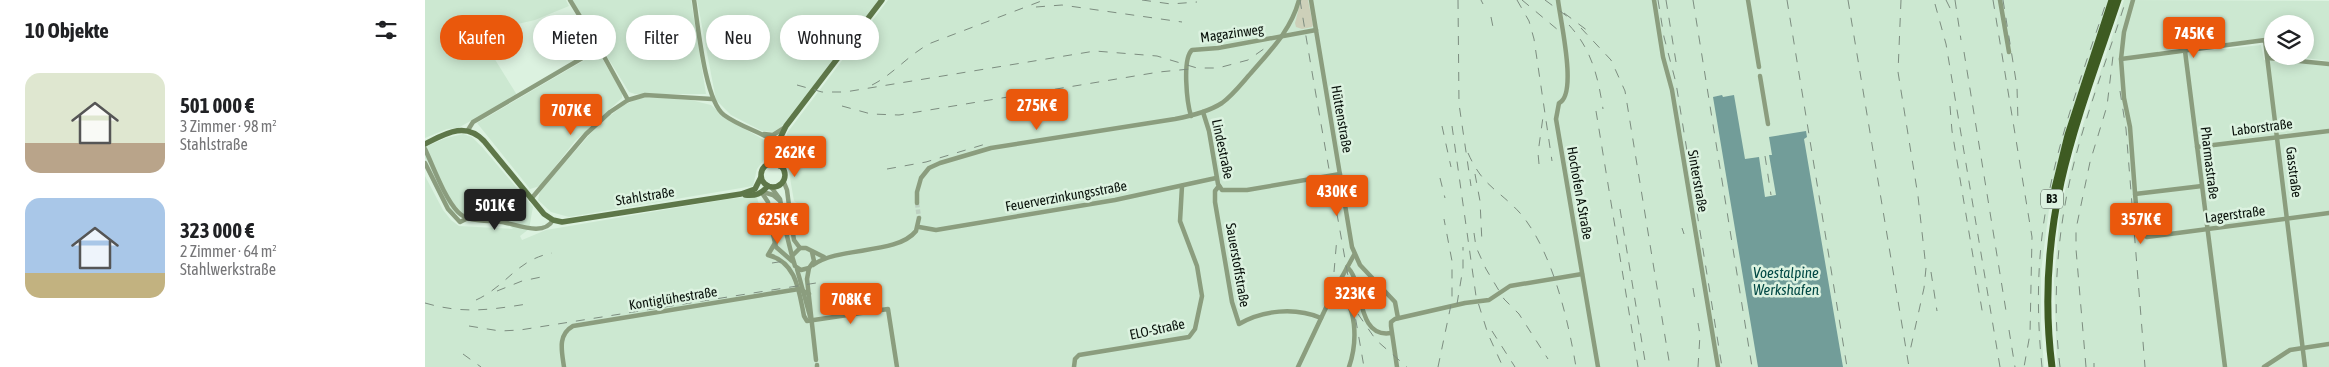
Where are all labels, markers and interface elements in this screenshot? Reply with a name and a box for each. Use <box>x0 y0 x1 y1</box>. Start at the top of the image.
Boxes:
chip: Kaufen <box>440 15 523 60</box>
chip: Mieten <box>533 15 616 60</box>
chip: Filter <box>626 15 696 60</box>
chip: Neu <box>706 15 770 60</box>
chip: Wohnung <box>780 15 879 60</box>
map controls <box>2264 15 2314 65</box>
button: layers <box>2264 15 2314 65</box>
icon: filters <box>372 16 400 44</box>
pin: 745K € <box>2153 17 2235 59</box>
text: 10 Objekte <box>25 18 109 42</box>
street label: Magazinweg <box>1199 21 1265 45</box>
text: 745K € <box>2174 24 2214 42</box>
street label: Hüttenstraße <box>1328 84 1356 154</box>
pin: 275K € <box>996 88 1078 131</box>
icon: home <box>65 93 125 153</box>
text: 501 000 € <box>180 93 254 117</box>
pin: 707K € <box>530 94 612 136</box>
text: 275K € <box>1017 96 1057 114</box>
text: 707K € <box>551 101 591 119</box>
street label: Laborstraße <box>2230 115 2294 139</box>
text: 3 Zimmer · 98 m² <box>180 117 277 135</box>
street label: Lindestraße <box>1209 118 1237 180</box>
street label: Pharmastraße <box>2198 126 2222 200</box>
text: Stahlstraße <box>180 135 248 153</box>
pin: 262K € <box>754 136 836 178</box>
text: 262K € <box>775 143 815 161</box>
street label: Hochofen A Straße <box>1564 145 1596 241</box>
street label: Gasstraße <box>2283 146 2305 198</box>
street label: Sinterstraße <box>1685 149 1711 213</box>
pin: 430K € <box>1296 174 1378 217</box>
street label: Feuerverzinkungsstraße <box>1004 177 1128 215</box>
text: 430K € <box>1317 182 1357 200</box>
street label: Stahlstraße <box>615 183 675 209</box>
pin: 501K € <box>454 188 536 231</box>
road number: B3 <box>2041 190 2063 208</box>
text: 501K € <box>475 196 515 214</box>
pin: 625K € <box>737 202 819 245</box>
pin: 357K € <box>2100 202 2182 245</box>
street label: Lagerstraße <box>2204 202 2266 226</box>
text: 625K € <box>758 210 798 228</box>
text: 357K € <box>2121 210 2161 228</box>
icon: home <box>65 218 125 278</box>
text: 323 000 € <box>180 218 254 242</box>
street label: Sauerstoffstraße <box>1223 222 1253 308</box>
text: 2 Zimmer · 64 m² <box>180 242 277 260</box>
text: Stahlwerkstraße <box>180 260 276 278</box>
water label: Voestalpine Werkshafen <box>1753 264 1819 298</box>
pin: 323K € <box>1314 276 1396 319</box>
pin: 708K € <box>810 282 892 325</box>
street label: Kontiglühestraße <box>628 283 718 313</box>
text: 323K € <box>1335 284 1375 302</box>
text: 708K € <box>831 290 871 308</box>
street label: ELO-Straße <box>1128 315 1186 343</box>

